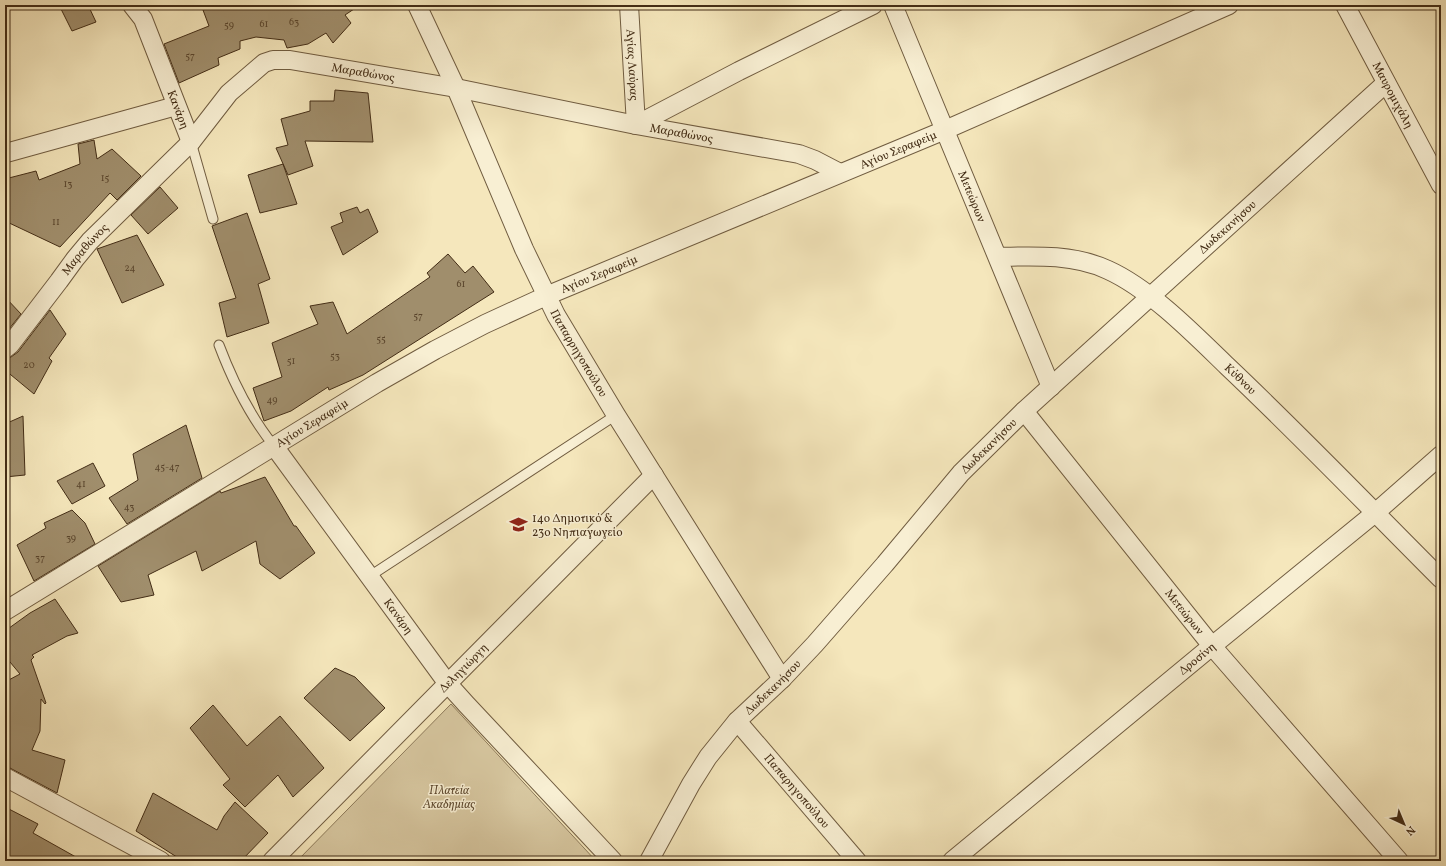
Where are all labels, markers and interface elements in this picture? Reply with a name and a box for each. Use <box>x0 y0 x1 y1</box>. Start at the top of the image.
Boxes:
house number: 63 <box>289 15 299 29</box>
house number: 61 <box>260 17 269 31</box>
house number: 59 <box>224 18 234 32</box>
street label: Αγίας Λαύρας <box>621 29 642 101</box>
house number: 57 <box>185 49 195 63</box>
street label: Μαυρομιχάλη <box>1368 59 1416 132</box>
street label: Μαραθώνος <box>330 60 396 87</box>
street label: Κανάρη <box>163 88 192 132</box>
street label: Μαραθώνος <box>648 121 714 148</box>
street label: Αγίου Σεραφείμ <box>858 127 939 174</box>
street label: Μετεώρων <box>953 169 989 225</box>
house number: 15 <box>101 171 110 185</box>
house number: 13 <box>63 177 73 191</box>
street label: Δωδεκανήσου <box>1196 197 1260 258</box>
house number: 11 <box>52 215 60 229</box>
street label: Μαραθώνος <box>59 220 112 279</box>
street label: Αγίου Σεραφείμ <box>559 252 640 298</box>
house number: 24 <box>124 261 136 275</box>
house number: 61 <box>457 277 466 291</box>
street label: Παπαρρηγοπούλου <box>545 307 610 400</box>
house number: 57 <box>413 309 423 323</box>
house number: 55 <box>376 332 386 346</box>
house number: 53 <box>330 349 340 363</box>
house number: 51 <box>287 354 295 368</box>
house number: 20 <box>23 358 35 372</box>
street label: Κύθνου <box>1220 361 1259 399</box>
house number: 49 <box>267 393 277 407</box>
street label: Αγίου Σεραφείμ <box>273 396 352 452</box>
street label: Δωδεκανήσου <box>958 415 1021 478</box>
house number: 45-47 <box>155 460 180 474</box>
house number: 41 <box>76 477 86 491</box>
house number: 43 <box>124 500 134 514</box>
place label: 14ο Δημοτικό & 23ο Νηπιαγωγείο <box>532 511 623 541</box>
school or university icon: 14ο Δημοτικό & 23ο Νηπιαγωγείο <box>509 515 529 535</box>
house number: 39 <box>66 531 76 545</box>
house number: 37 <box>35 551 45 565</box>
street label: Μετεώρων <box>1161 586 1207 639</box>
street label: Κανάρη <box>379 596 416 638</box>
street label: Δροσίνη <box>1176 639 1220 679</box>
street label: Δεληγιώργη <box>436 640 492 697</box>
street label: Δωδεκανήσου <box>742 657 805 719</box>
street label: Παπαρηγοπούλου <box>760 751 833 832</box>
park label: Πλατεία Ακαδημίας <box>422 783 475 813</box>
north arrow <box>1384 804 1424 844</box>
text: N <box>1402 822 1418 838</box>

